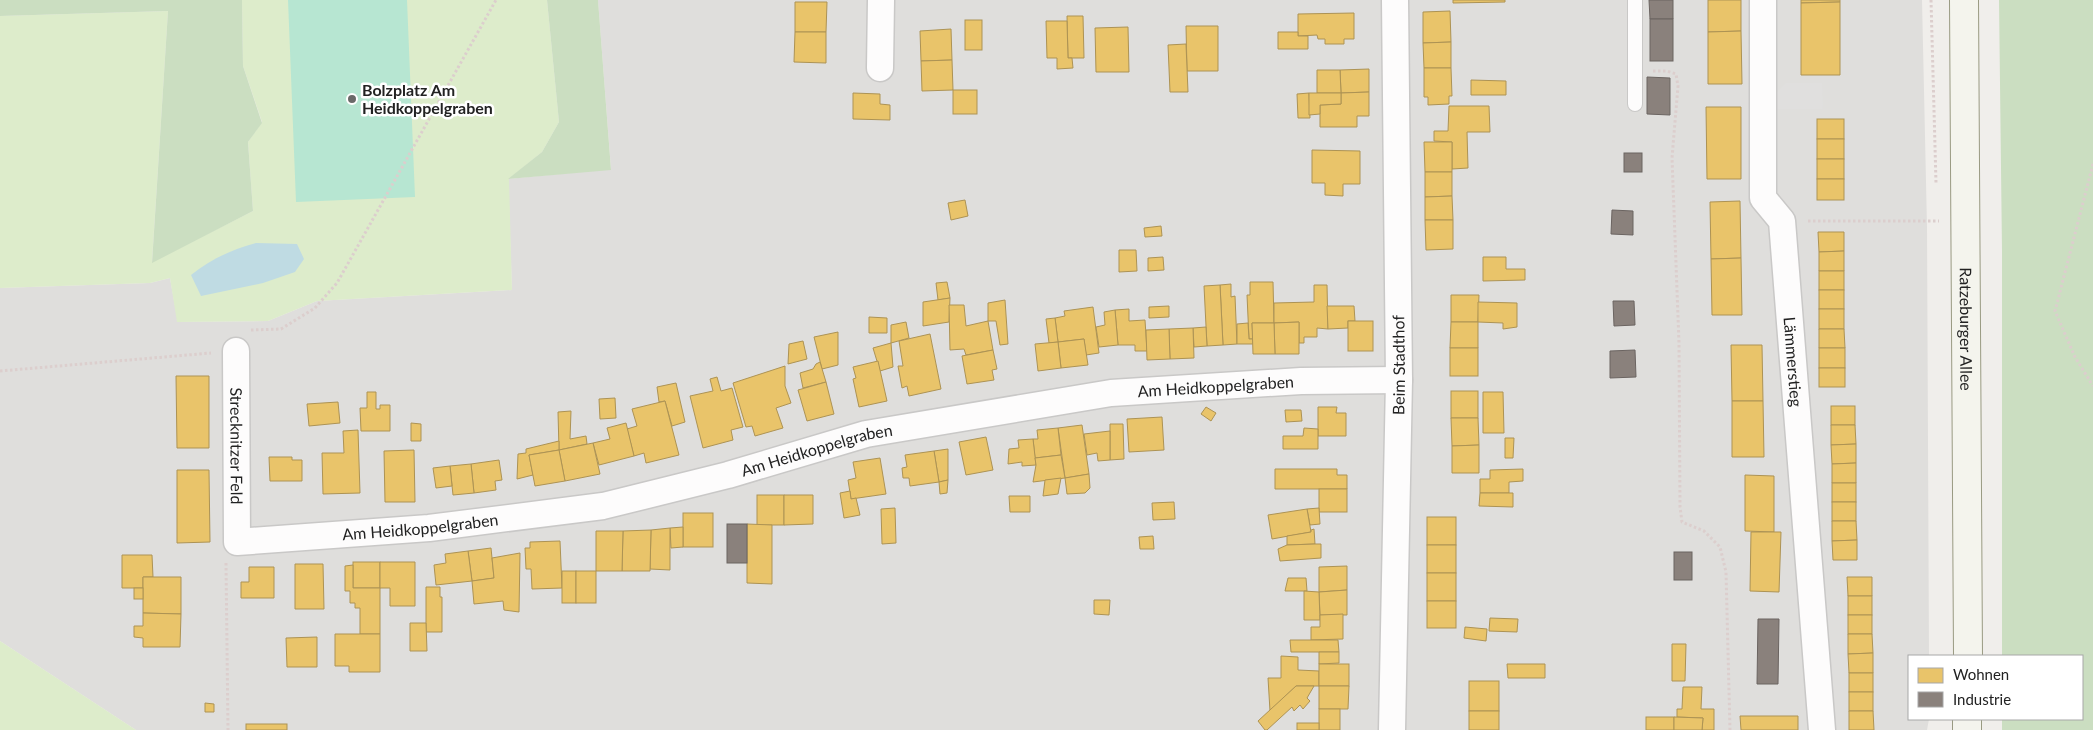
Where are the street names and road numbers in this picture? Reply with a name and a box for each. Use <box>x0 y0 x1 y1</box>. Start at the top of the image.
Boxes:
street label: Ratzeburger Allee <box>1957 267 1976 391</box>
street label: Beim Stadthof <box>1388 315 1408 415</box>
street label: Lämmerstieg <box>1781 316 1807 407</box>
street label: Am Heidkoppelgraben <box>1137 371 1294 400</box>
street label: Strecknitzer Feld <box>227 387 247 505</box>
street label: Am Heidkoppelgraben <box>739 420 894 480</box>
street label: Am Heidkoppelgraben <box>342 509 499 543</box>

